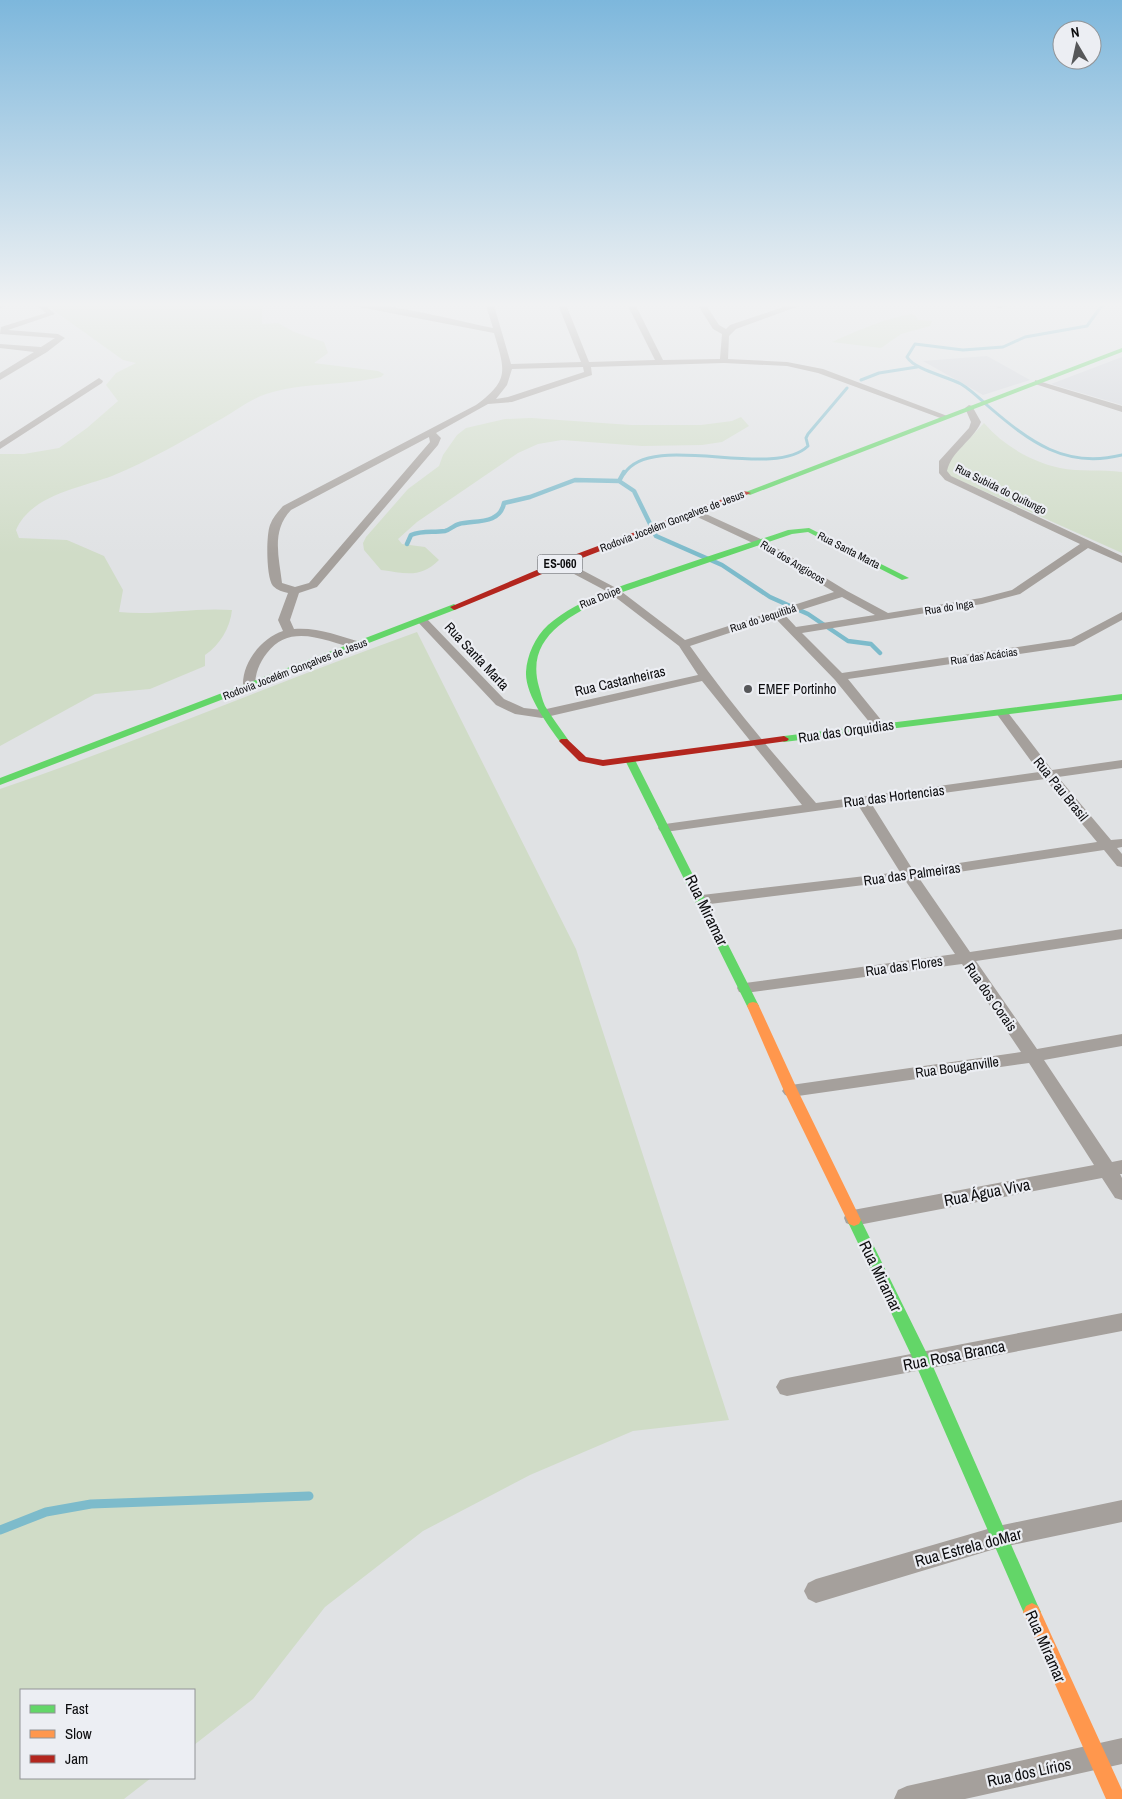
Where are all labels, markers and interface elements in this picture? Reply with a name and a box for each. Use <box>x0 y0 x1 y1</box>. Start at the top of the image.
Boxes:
north arrow <box>1052 20 1102 70</box>
text: N <box>1069 23 1080 42</box>
street label: Rua Subida do Quitungo <box>953 461 1049 517</box>
street label: Rodovia Jocelém Gonçalves de Jesus <box>598 487 747 555</box>
street label: Rua Santa Marta <box>815 528 883 572</box>
street label: Rua dos Angiocos <box>758 537 828 587</box>
road number: ES-060 <box>538 554 582 574</box>
street label: Rua Doipe <box>577 582 623 612</box>
street label: Rua do Inga <box>924 596 974 618</box>
street label: Rua do Jequitibá <box>728 601 798 635</box>
street label: Rua Santa Marta <box>441 618 514 694</box>
street label: Rodovia Jocelém Gonçalves de Jesus <box>221 635 370 703</box>
street label: Rua das Acácias <box>950 644 1019 668</box>
street label: Rua Castanheiras <box>573 662 667 700</box>
place label: EMEF Portinho <box>758 680 836 698</box>
marker: EMEF Portinho <box>742 683 754 695</box>
street label: Rua das Orquidias <box>797 715 895 747</box>
street label: Rua Pau Brasil <box>1030 753 1092 825</box>
street label: Rua das Hortencias <box>843 781 946 811</box>
street label: Rua das Palmeiras <box>862 858 962 890</box>
street label: Rua Miramar <box>680 871 734 950</box>
street label: Rua das Flores <box>864 952 944 980</box>
street label: Rua dos Corais <box>961 959 1021 1035</box>
street label: Rua Bouganville <box>914 1052 1000 1082</box>
street label: Rua Água Viva <box>942 1173 1033 1211</box>
street label: Rua Miramar <box>854 1237 908 1316</box>
street label: Rua Rosa Branca <box>901 1334 1008 1376</box>
street label: Rua Estrela doMar <box>912 1522 1024 1572</box>
street label: Rua Miramar <box>1020 1607 1072 1686</box>
legend <box>20 1689 195 1779</box>
text: Fast <box>65 1698 89 1719</box>
text: Slow <box>65 1723 92 1744</box>
text: Jam <box>65 1748 88 1769</box>
street label: Rua dos Lírios <box>985 1752 1073 1792</box>

